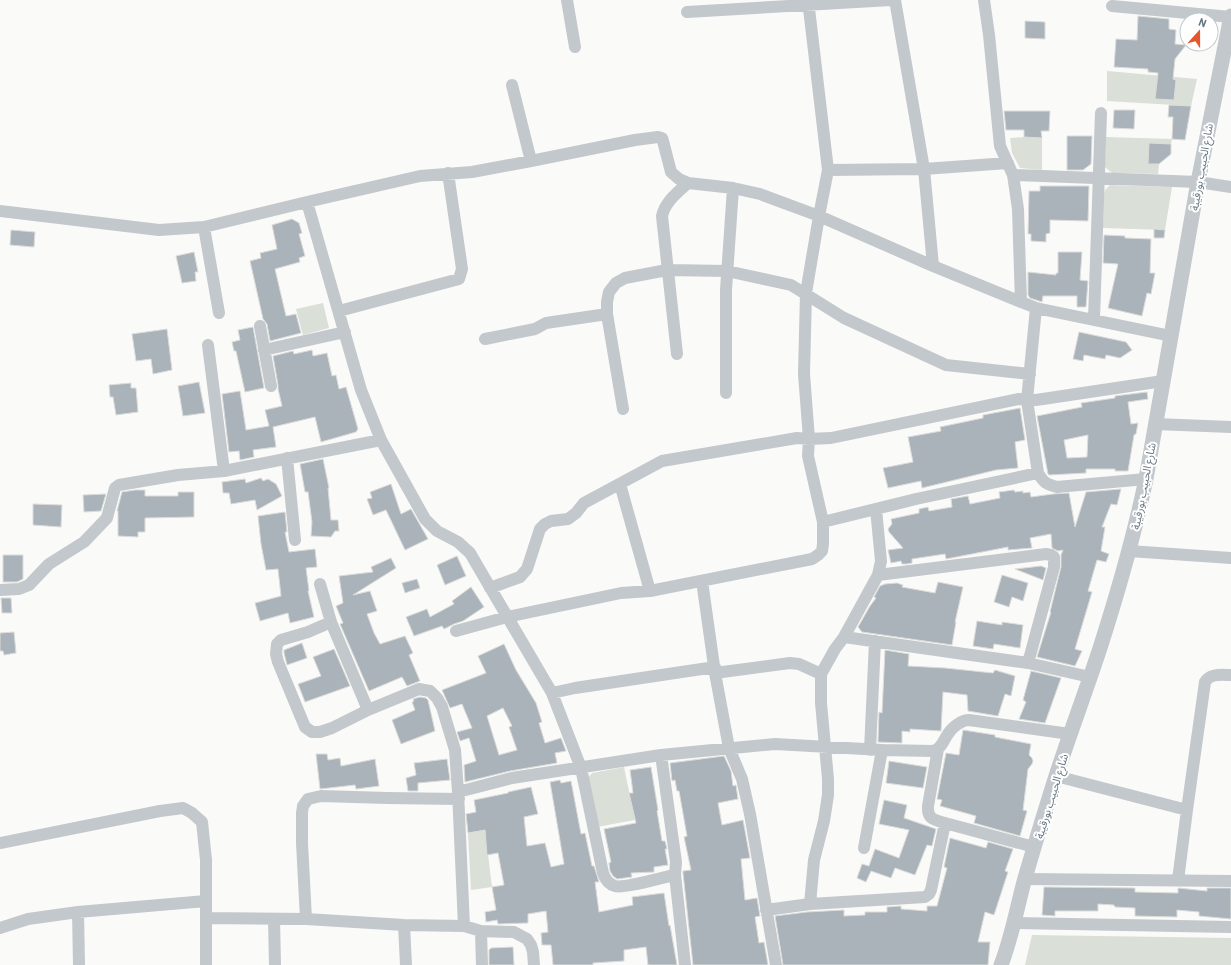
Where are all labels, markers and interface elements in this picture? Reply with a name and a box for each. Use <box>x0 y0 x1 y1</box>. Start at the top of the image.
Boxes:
north arrow <box>1179 12 1219 52</box>
text: N <box>1197 15 1209 30</box>
street label: شارع الحبيب بورقيبة <box>1187 122 1217 212</box>
street label: شارع الحبيب بورقيبة <box>1128 441 1160 531</box>
street label: شارع الحبيب بورقيبة <box>1032 752 1072 841</box>

